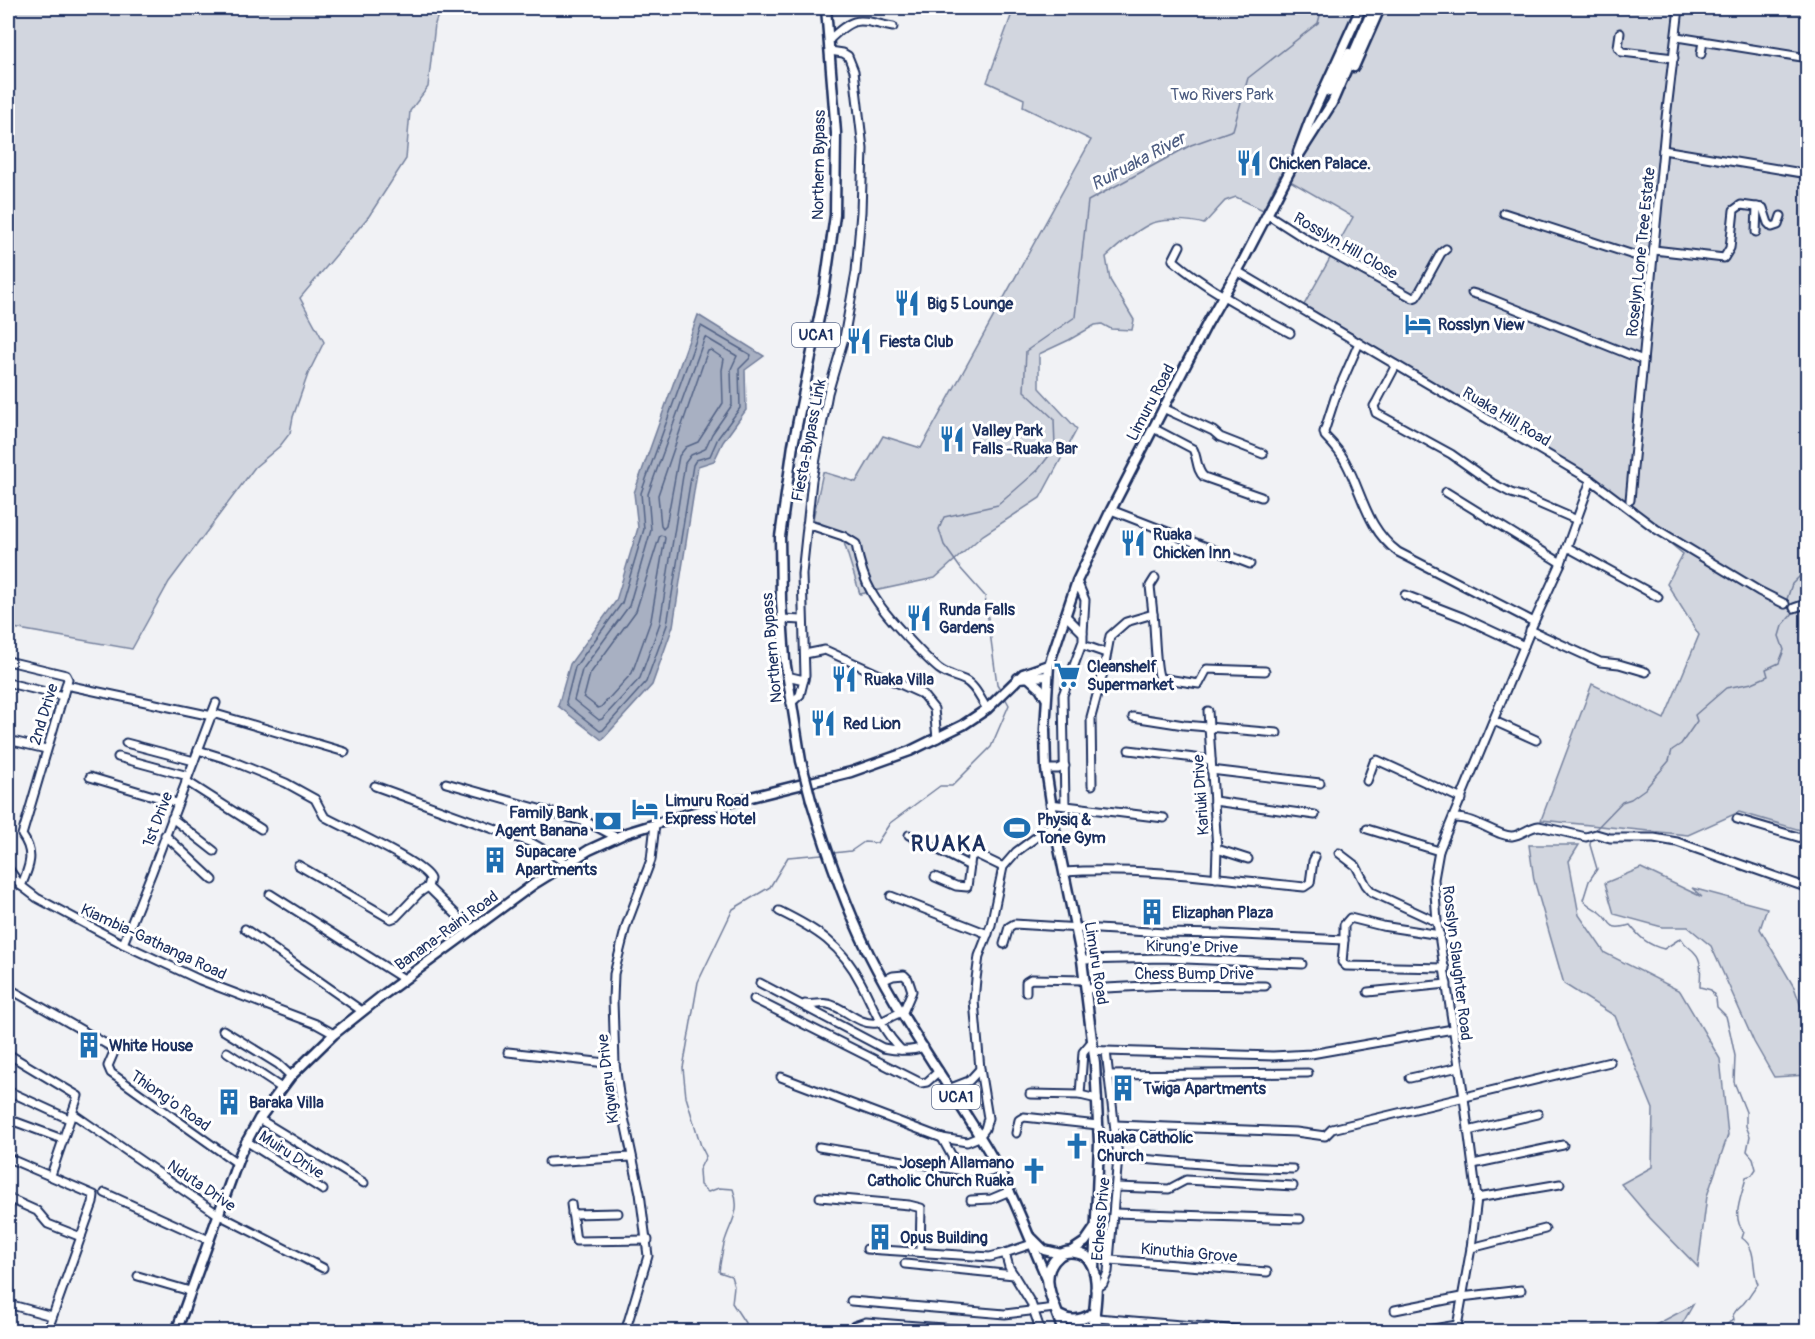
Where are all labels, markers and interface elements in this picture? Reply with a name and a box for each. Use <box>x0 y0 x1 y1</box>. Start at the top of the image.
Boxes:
park label: Two Rivers Park <box>1170 85 1274 105</box>
street label: Northern Bypass <box>808 110 830 220</box>
water label: Ruiruaka River <box>1087 126 1192 196</box>
restaurant icon: Chicken Palace. <box>1234 148 1264 178</box>
place label: Chicken Palace. <box>1269 154 1371 174</box>
street label: Roselyn Lone Tree Estate <box>1622 166 1660 338</box>
street label: Rosslyn Hill Close <box>1290 208 1401 284</box>
restaurant icon: Big 5 Lounge <box>892 288 922 318</box>
place label: Big 5 Lounge <box>927 294 1014 314</box>
hotel icon: Rosslyn View <box>1403 309 1433 339</box>
place label: Rosslyn View <box>1438 315 1525 335</box>
road number: UCA1 <box>792 323 840 347</box>
restaurant icon: Fiesta Club <box>844 326 874 356</box>
place label: Fiesta Club <box>879 332 954 352</box>
street label: Limuru Road <box>1122 361 1179 444</box>
street label: Fiesta-Bypass Link <box>787 377 831 503</box>
street label: Ruaka Hill Road <box>1459 383 1554 451</box>
place label: Valley Park Falls -Ruaka Bar <box>972 421 1078 459</box>
restaurant icon: Valley Park Falls -Ruaka Bar <box>937 424 967 454</box>
place label: Ruaka Chicken Inn <box>1153 525 1231 563</box>
restaurant icon: Ruaka Chicken Inn <box>1118 528 1148 558</box>
street label: Northern Bypass <box>757 592 787 704</box>
place label: Runda Falls Gardens <box>939 600 1016 638</box>
restaurant icon: Runda Falls Gardens <box>904 603 934 633</box>
place label: Cleanshelf Supermarket <box>1087 657 1174 695</box>
supermarket icon: Cleanshelf Supermarket <box>1052 660 1082 690</box>
restaurant icon: Ruaka Villa <box>829 664 859 694</box>
place label: Ruaka Villa <box>864 670 934 690</box>
street label: 2nd Drive <box>25 681 63 748</box>
restaurant icon: Red Lion <box>808 708 838 738</box>
place label: Red Lion <box>843 714 901 734</box>
street label: Kariuki Drive <box>1188 754 1214 836</box>
street label: 1st Drive <box>138 789 178 850</box>
place label: Limuru Road Express Hotel <box>665 791 756 829</box>
hotel icon: Limuru Road Express Hotel <box>630 794 660 824</box>
place label: Family Bank Agent Banana <box>495 803 589 841</box>
bank icon: Family Bank Agent Banana <box>593 806 623 836</box>
place label: Physiq & Tone Gym <box>1036 810 1106 848</box>
sports icon: Physiq & Tone Gym <box>1002 813 1032 843</box>
district label: RUAKA <box>911 830 987 858</box>
place label: Supacare Apartments <box>515 842 598 880</box>
building icon: Supacare Apartments <box>480 845 510 875</box>
street label: Rosslyn Slaughter Road <box>1438 884 1476 1042</box>
street label: Banana-Raini Road <box>391 886 502 975</box>
building icon: Elizaphan Plaza <box>1137 897 1167 927</box>
street label: Kiambia-Gathanga Road <box>77 899 230 985</box>
place label: Elizaphan Plaza <box>1172 903 1274 923</box>
street label: Limuru Road <box>1080 920 1112 1006</box>
street label: Kirung'e Drive <box>1146 936 1238 958</box>
street label: Chess Bump Drive <box>1134 964 1254 984</box>
building icon: White House <box>74 1030 104 1060</box>
street label: Kigwaru Drive <box>593 1033 623 1125</box>
place label: White House <box>109 1036 194 1056</box>
street label: Thiong'o Road <box>126 1066 214 1136</box>
building icon: Twiga Apartments <box>1108 1073 1138 1103</box>
place label: Twiga Apartments <box>1142 1079 1267 1099</box>
road number: UCA1 <box>932 1085 980 1109</box>
building icon: Baraka Villa <box>214 1087 244 1117</box>
place label: Baraka Villa <box>249 1093 324 1113</box>
street label: Muiru Drive <box>255 1126 328 1183</box>
place label: Ruaka Catholic Church <box>1097 1128 1194 1166</box>
church icon: Ruaka Catholic Church <box>1062 1131 1092 1161</box>
place label: Joseph Allamano Catholic Church Ruaka <box>867 1153 1015 1191</box>
street label: Nduta Drive <box>163 1156 240 1216</box>
church icon: Joseph Allamano Catholic Church Ruaka <box>1019 1156 1049 1186</box>
street label: Echess Drive <box>1087 1176 1115 1262</box>
building icon: Opus Building <box>865 1222 895 1252</box>
place label: Opus Building <box>900 1228 988 1248</box>
street label: Kinuthia Grove <box>1140 1239 1238 1267</box>

